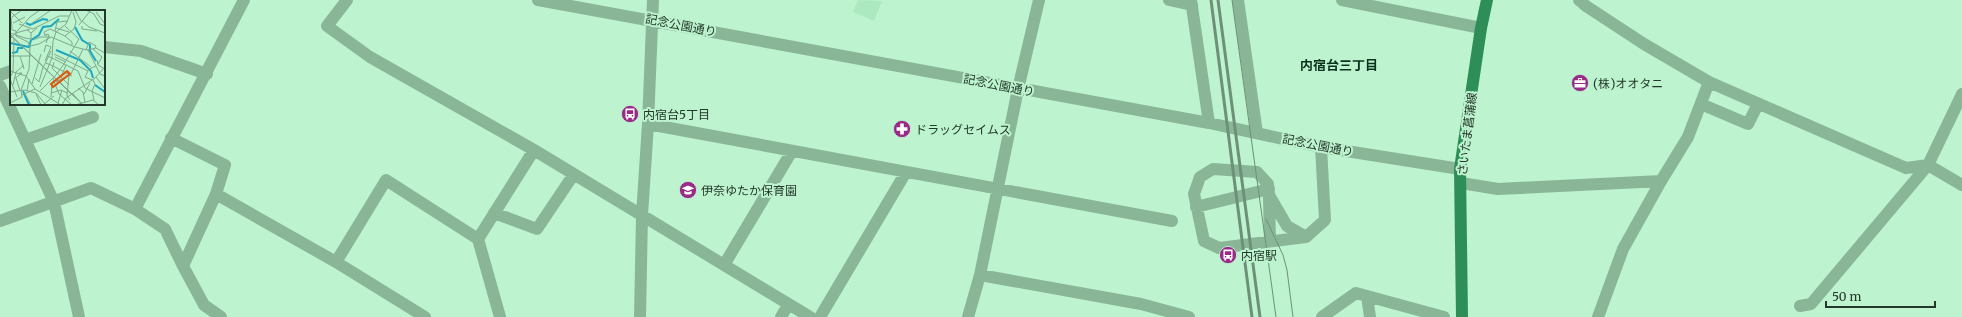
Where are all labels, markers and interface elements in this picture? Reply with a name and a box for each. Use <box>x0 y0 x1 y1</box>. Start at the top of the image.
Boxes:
inset map <box>10 10 105 105</box>
street label: 記念公園通り <box>644 11 718 39</box>
district label: 内宿台三丁目 <box>1300 57 1378 74</box>
street label: 記念公園通り <box>962 71 1036 99</box>
office icon: (株)オオタニ <box>1570 73 1590 93</box>
place label: (株)オオタニ <box>1593 76 1663 91</box>
street label: さいたま菖蒲線 <box>1454 92 1480 176</box>
bus stop icon: 内宿台5丁目 <box>620 104 640 124</box>
place label: 内宿台5丁目 <box>643 107 710 122</box>
pharmacy icon: ドラッグセイムス <box>892 119 912 139</box>
place label: ドラッグセイムス <box>915 122 1011 137</box>
street label: 記念公園通り <box>1281 131 1355 159</box>
school or university icon: 伊奈ゆたか保育園 <box>678 180 698 200</box>
place label: 伊奈ゆたか保育園 <box>701 183 797 198</box>
bus stop icon: 内宿駅 <box>1218 245 1238 265</box>
place label: 内宿駅 <box>1241 248 1277 263</box>
scale bar <box>1826 283 1935 309</box>
text: 50 m <box>1832 289 1861 304</box>

